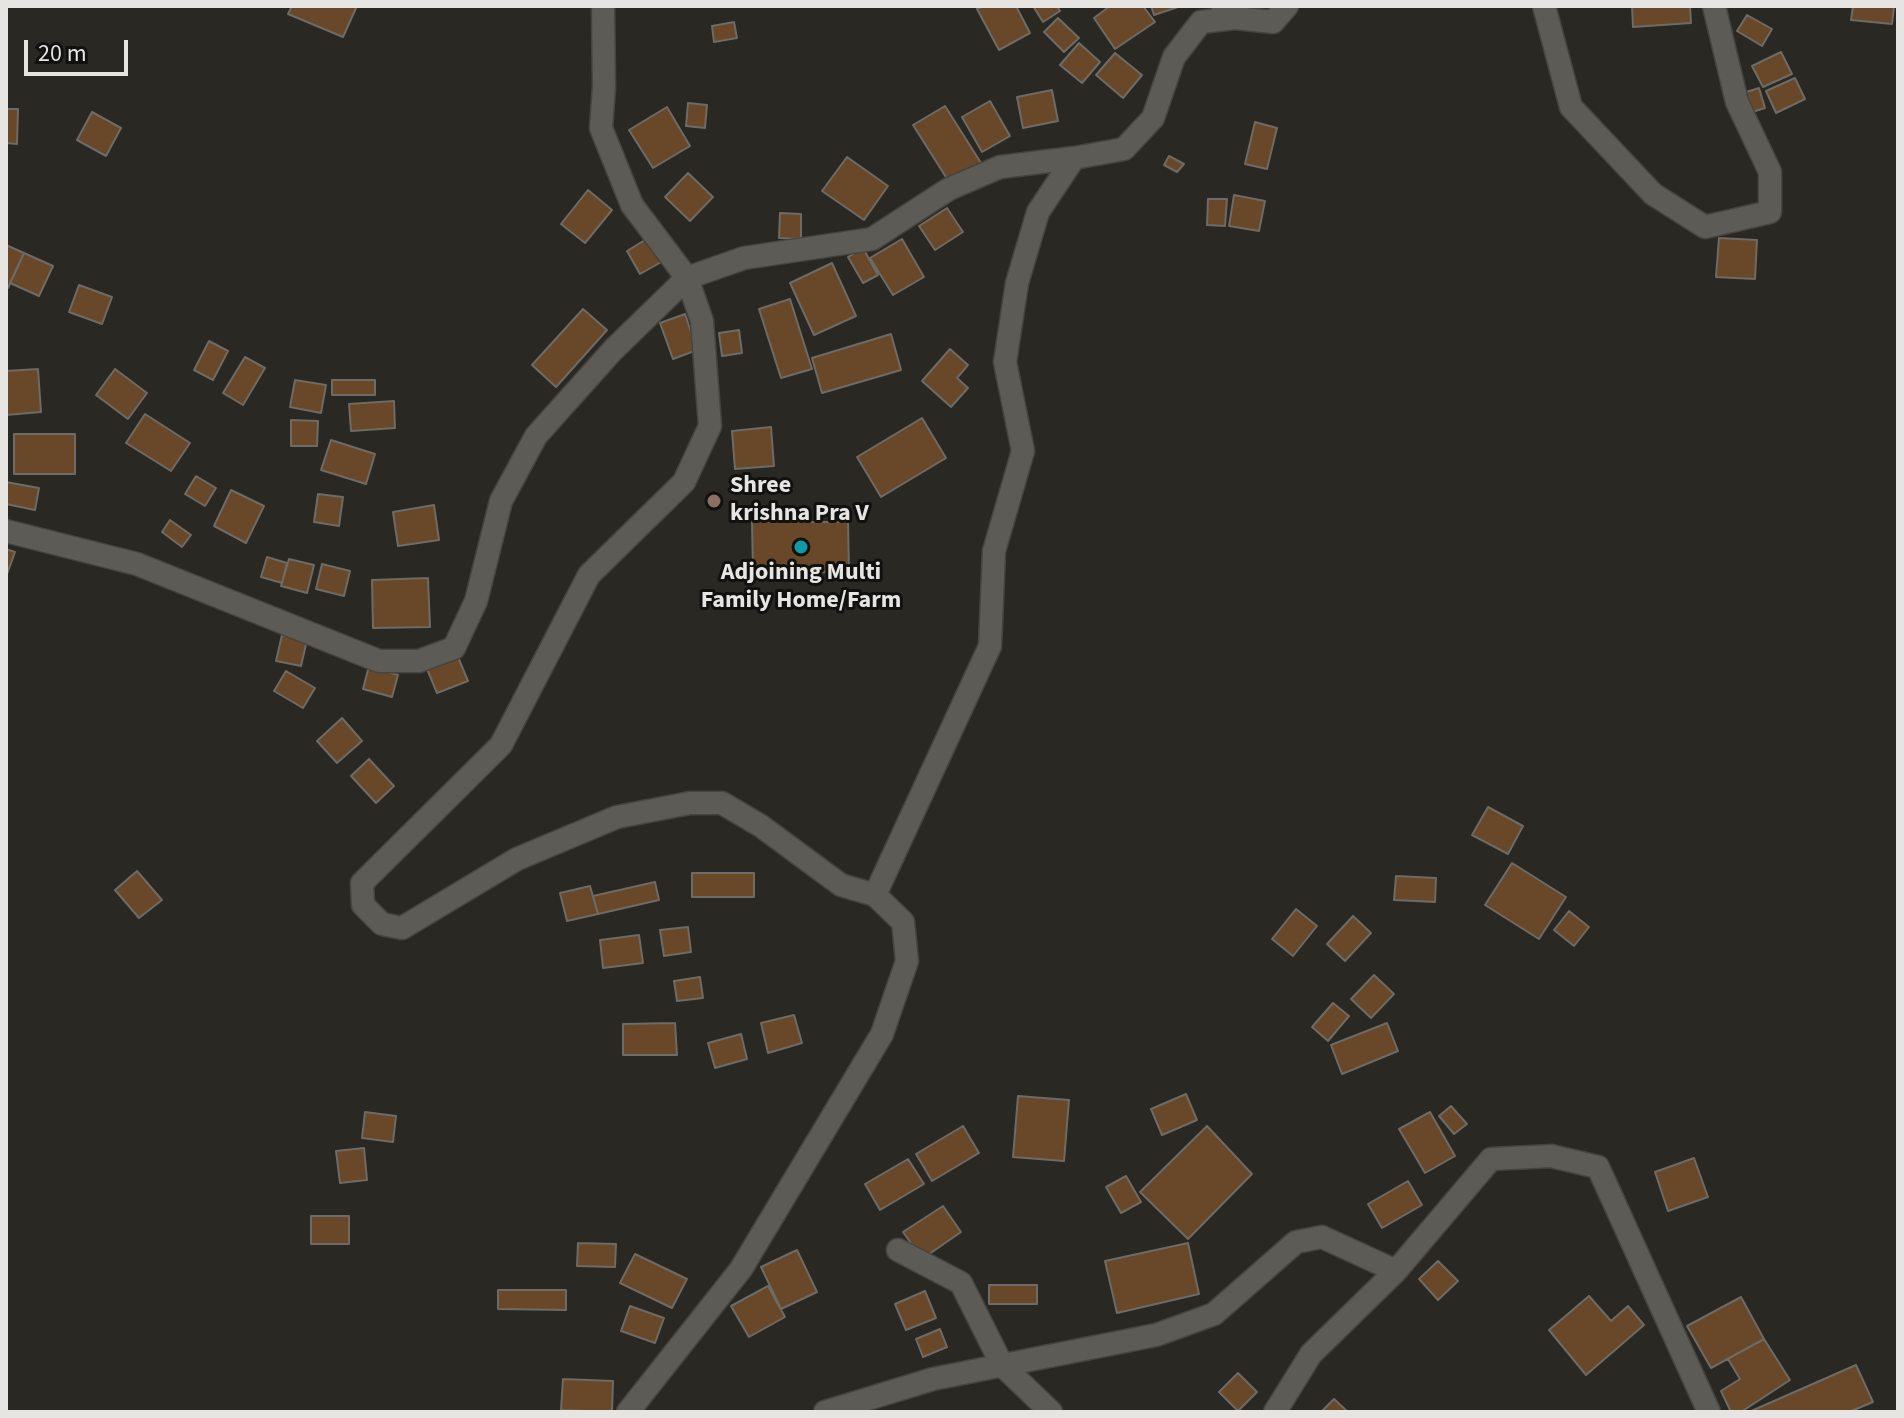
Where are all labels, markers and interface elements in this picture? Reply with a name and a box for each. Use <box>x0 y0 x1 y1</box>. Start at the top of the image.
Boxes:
scale bar <box>28 24 132 74</box>
text: 20 m <box>38 36 87 71</box>
place label: Shree krishna Pra V <box>730 473 869 529</box>
marker: Shree krishna Pra V <box>705 492 723 510</box>
marker: Adjoining Multi Family Home/Farm <box>792 538 810 556</box>
place label: Adjoining Multi Family Home/Farm <box>701 560 901 616</box>

